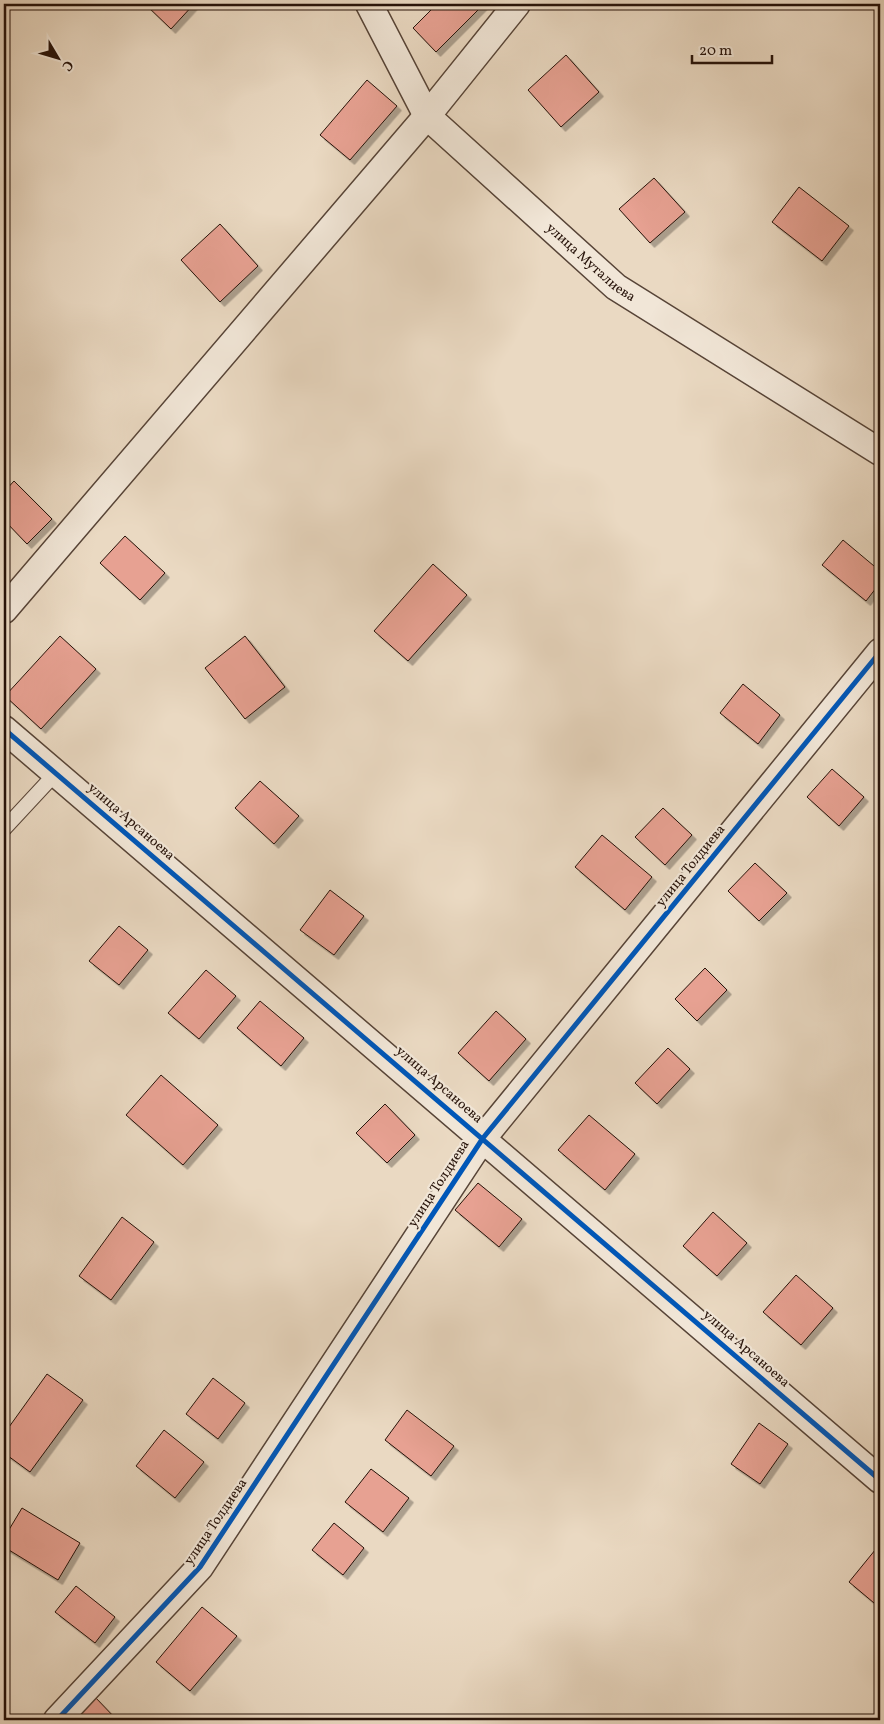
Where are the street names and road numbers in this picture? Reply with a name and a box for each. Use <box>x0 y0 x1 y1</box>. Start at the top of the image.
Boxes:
street label: улица Муталиева <box>542 219 639 306</box>
street label: улица Арсаноева <box>83 779 179 865</box>
street label: улица Толдиева <box>652 821 730 911</box>
street label: улица Арсаноева <box>391 1042 487 1128</box>
street label: улица Толдиева <box>404 1137 474 1231</box>
street label: улица Арсаноева <box>698 1306 794 1392</box>
street label: улица Толдиева <box>180 1475 252 1569</box>

